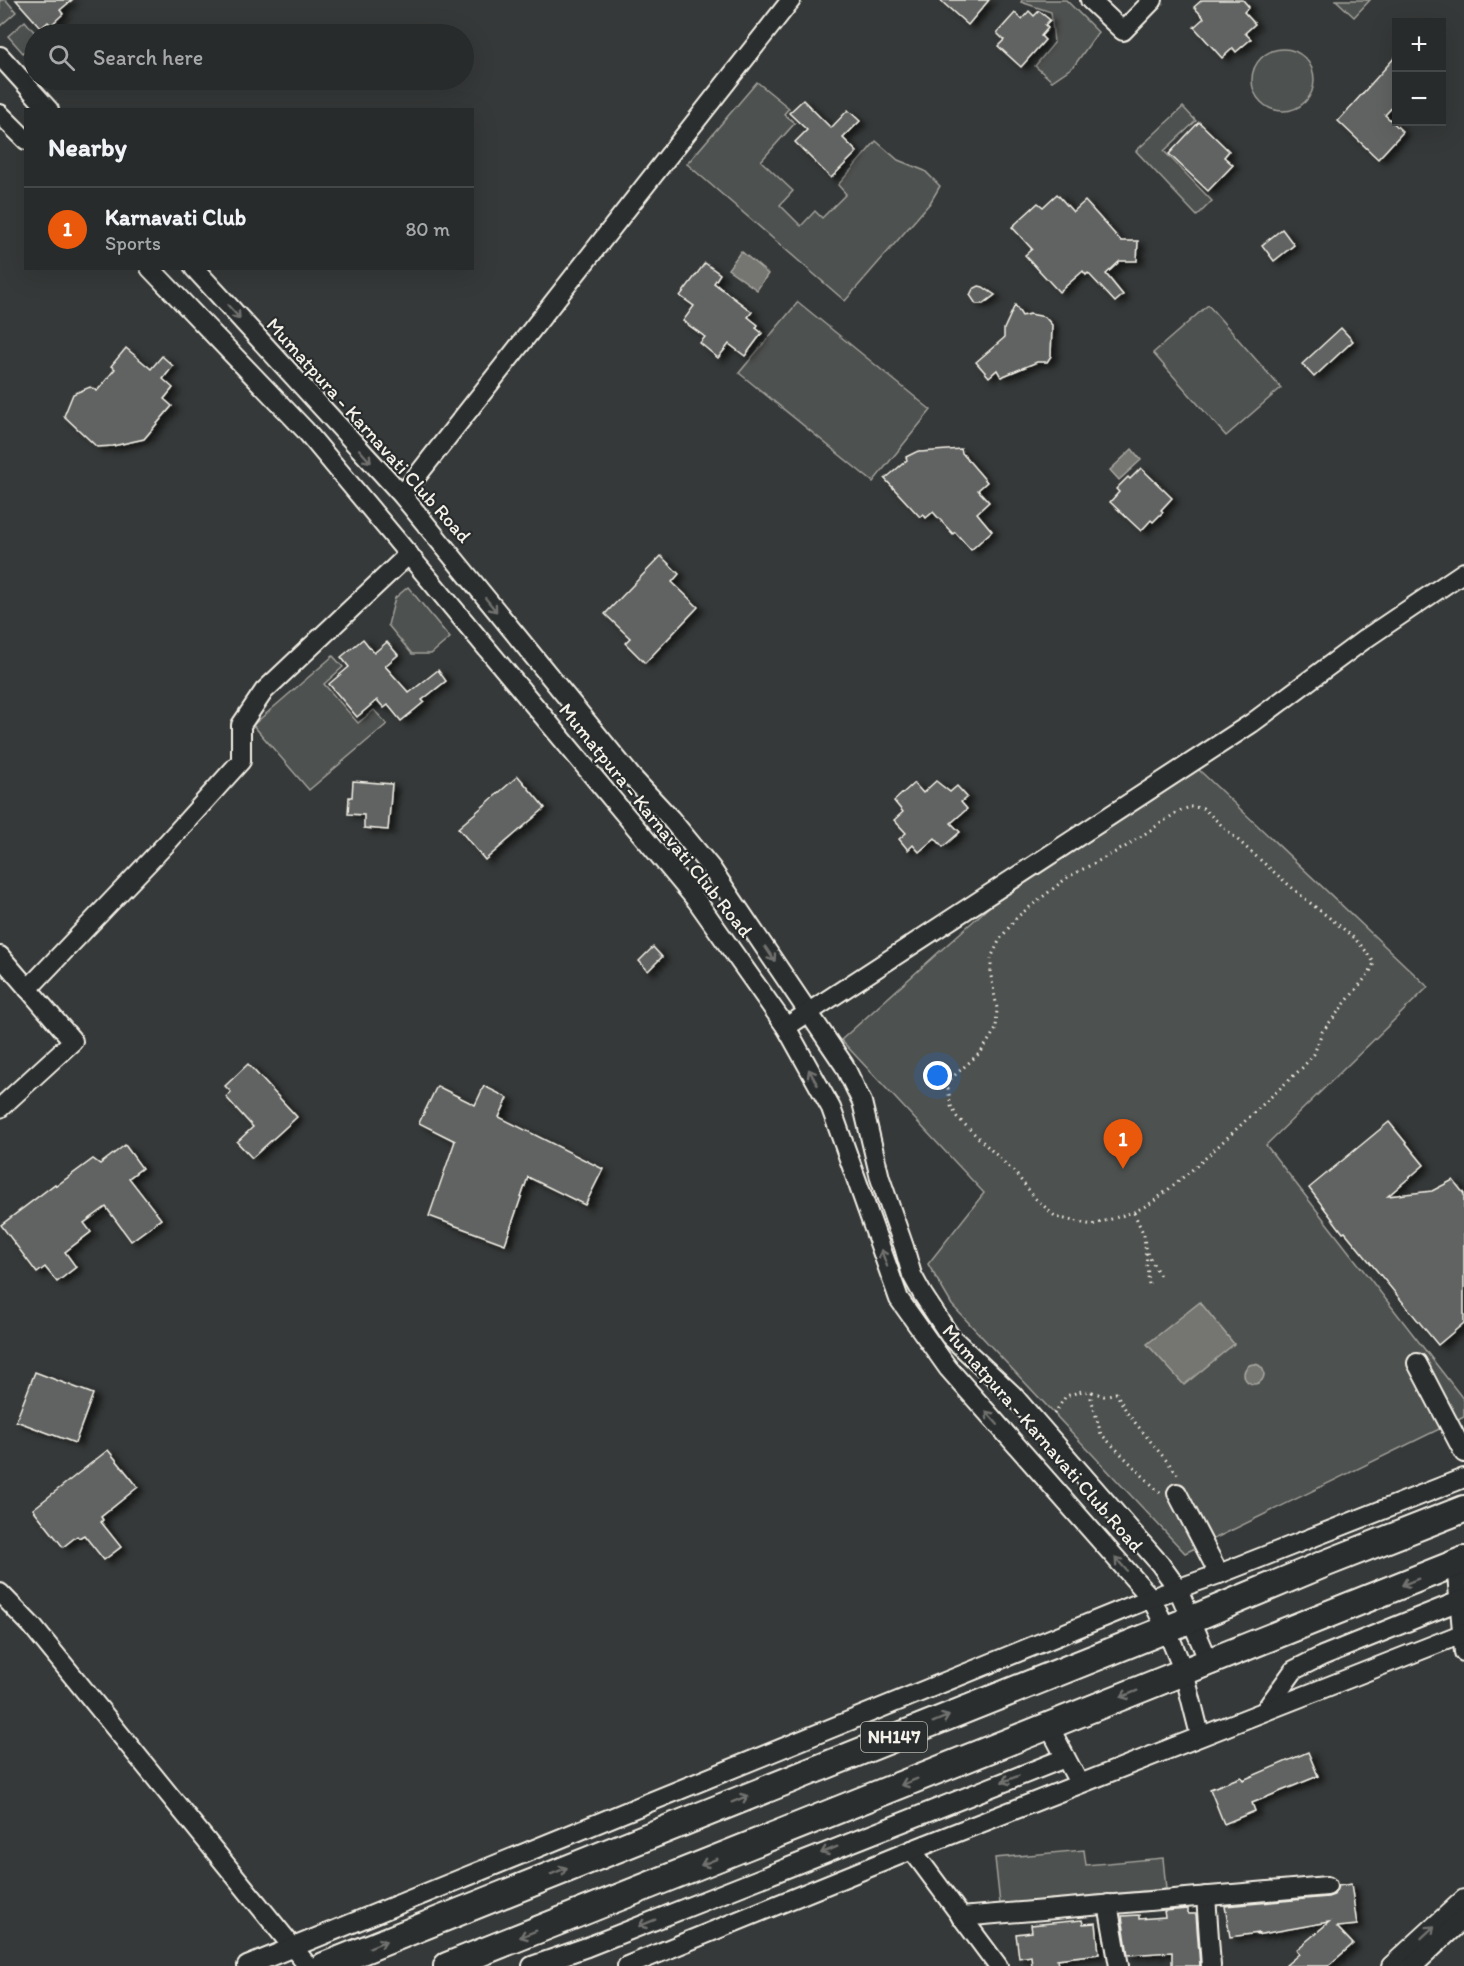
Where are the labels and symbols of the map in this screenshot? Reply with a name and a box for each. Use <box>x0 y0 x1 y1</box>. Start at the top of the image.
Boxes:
one-way arrow <box>227 304 241 319</box>
street label: Mumatpura - Karnavati Club Road <box>262 313 476 547</box>
one-way arrow <box>358 448 372 463</box>
one-way arrow <box>484 596 497 612</box>
street label: Mumatpura - Karnavati Club Road <box>554 698 758 942</box>
one-way arrow <box>763 945 776 962</box>
your location <box>923 1061 952 1090</box>
one-way arrow <box>807 1068 818 1086</box>
pin: 1 <box>1104 1120 1142 1169</box>
one-way arrow <box>877 1249 888 1268</box>
street label: Mumatpura - Karnavati Club Road <box>937 1319 1149 1557</box>
one-way arrow <box>985 1411 999 1426</box>
one-way arrow <box>1114 1557 1128 1572</box>
one-way arrow <box>1401 1577 1419 1588</box>
one-way arrow <box>1121 1689 1139 1700</box>
one-way arrow <box>931 1713 949 1724</box>
road number: NH147 <box>861 1722 927 1752</box>
one-way arrow <box>1001 1774 1020 1785</box>
one-way arrow <box>900 1777 919 1788</box>
one-way arrow <box>730 1793 749 1804</box>
one-way arrow <box>820 1845 838 1856</box>
one-way arrow <box>700 1857 718 1868</box>
one-way arrow <box>549 1865 568 1876</box>
one-way arrow <box>639 1918 657 1929</box>
one-way arrow <box>1420 1925 1435 1939</box>
one-way arrow <box>519 1929 537 1940</box>
one-way arrow <box>368 1938 387 1949</box>

